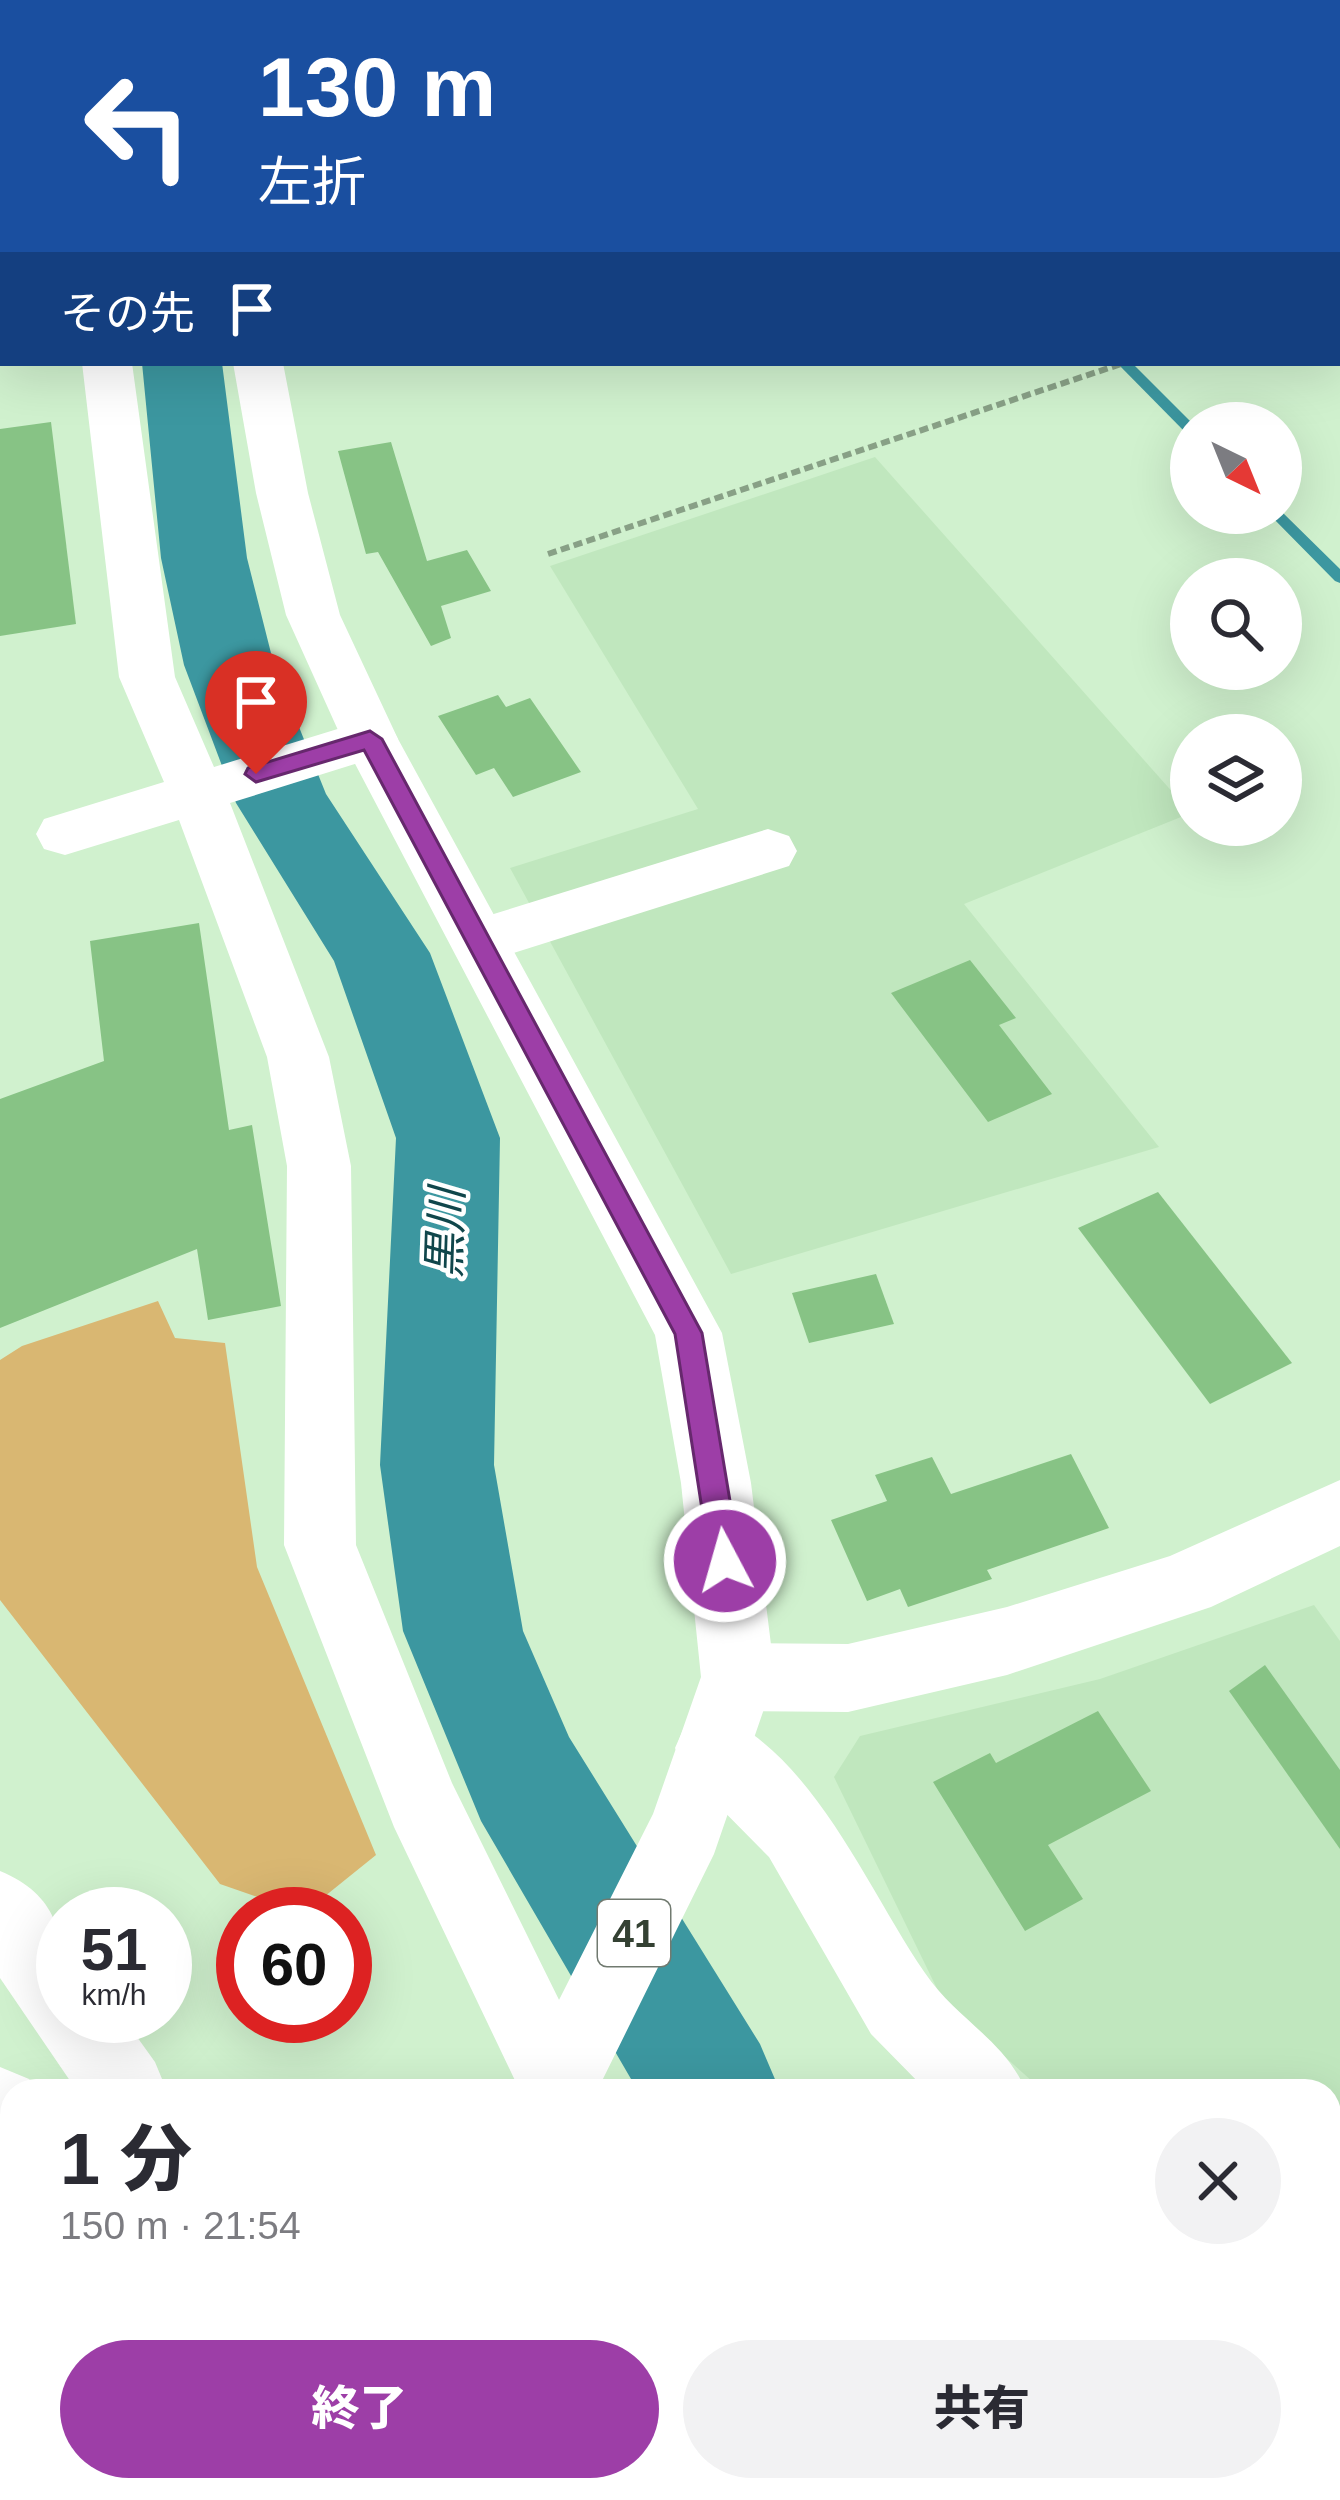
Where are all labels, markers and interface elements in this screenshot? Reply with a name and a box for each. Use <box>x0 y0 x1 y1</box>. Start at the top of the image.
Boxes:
text: 130 m <box>258 40 496 134</box>
icon: left <box>60 48 216 204</box>
text: 左折 <box>258 152 366 212</box>
icon: arrive <box>219 276 285 342</box>
text: その先 <box>60 288 195 339</box>
north arrow <box>1170 402 1302 534</box>
map controls <box>1170 402 1302 846</box>
button: search <box>1170 558 1302 690</box>
pin <box>205 651 307 774</box>
icon: arrive <box>223 669 289 735</box>
button: layers <box>1170 714 1302 846</box>
water label: 黒川 <box>418 1183 473 1279</box>
position arrow <box>662 1498 788 1624</box>
speed limit sign: 60 <box>216 1887 372 2043</box>
road number: 41 <box>598 1900 670 1966</box>
text: 51 <box>81 1916 147 1983</box>
text: km/h <box>81 1978 147 2011</box>
button: close <box>1155 2118 1281 2244</box>
text: 1 分 <box>60 2119 192 2199</box>
text: 150 m · 21:54 <box>60 2204 301 2247</box>
button: 終了 <box>60 2340 659 2478</box>
button: 共有 <box>683 2340 1281 2478</box>

